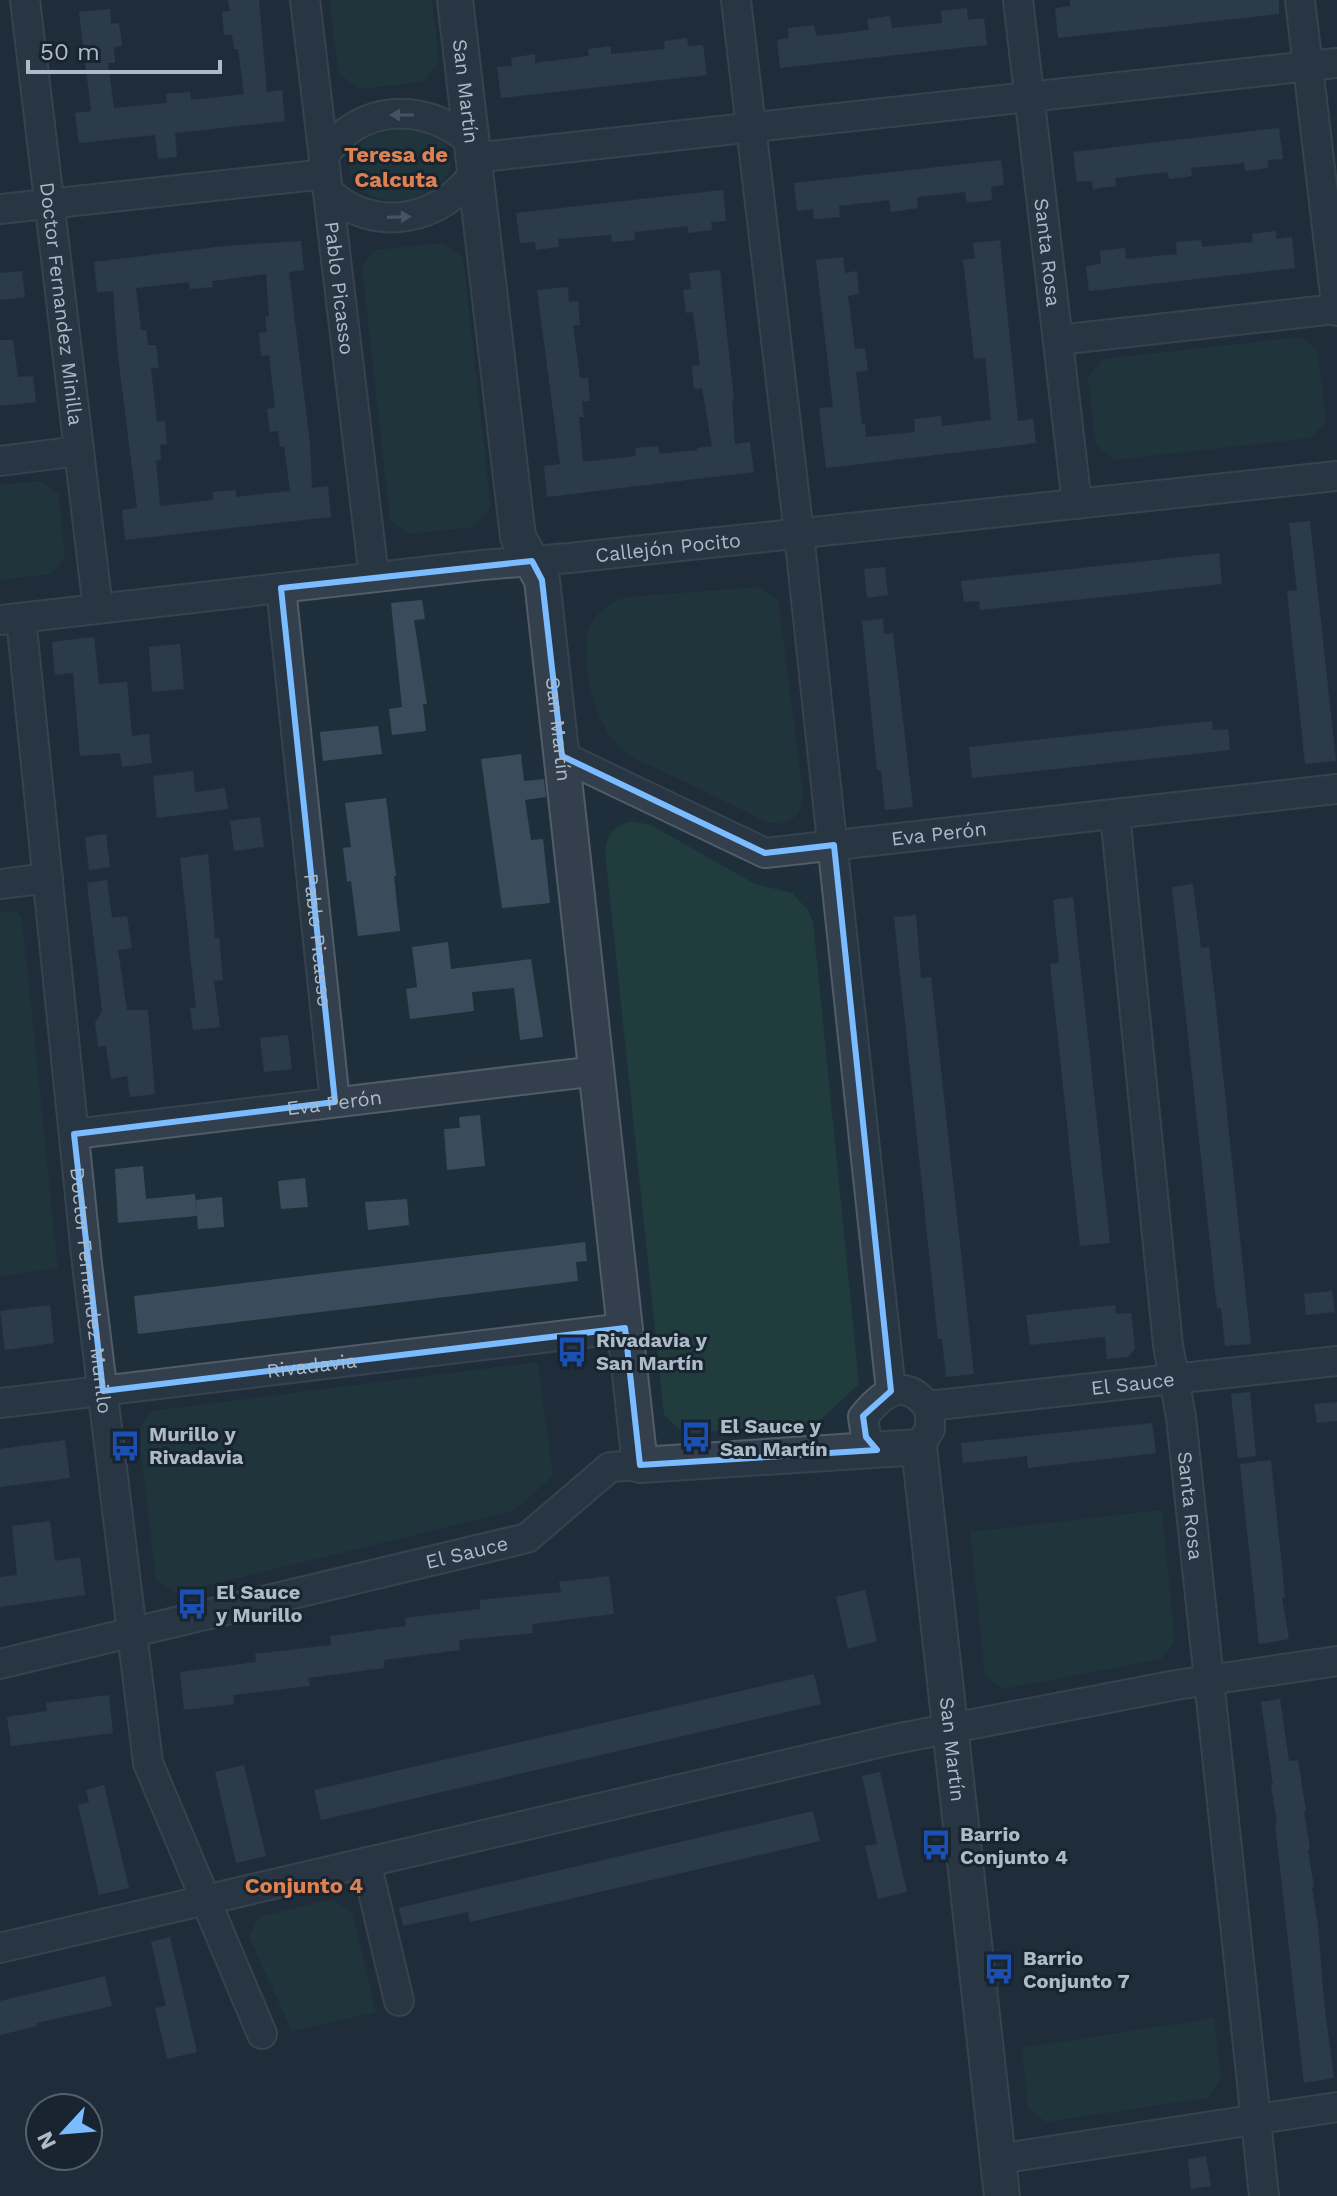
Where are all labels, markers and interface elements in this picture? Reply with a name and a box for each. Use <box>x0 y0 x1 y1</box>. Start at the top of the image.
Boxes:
scale bar <box>28 24 220 74</box>
text: 50 m <box>40 38 100 66</box>
street label: San Martín <box>448 38 484 145</box>
one-way arrow <box>389 109 414 121</box>
district label: Teresa de Calcuta <box>344 142 448 192</box>
street label: Doctor Fernandez Minilla <box>35 181 88 427</box>
street label: Santa Rosa <box>1029 197 1066 308</box>
one-way arrow <box>387 210 412 223</box>
street label: Pablo Picasso <box>320 220 359 356</box>
street label: Callejón Pocito <box>594 528 742 567</box>
street label: San Martín <box>541 676 576 783</box>
street label: Eva Perón <box>890 816 988 851</box>
street label: Pablo Picasso <box>299 872 337 1008</box>
street label: Eva Perón <box>285 1085 383 1120</box>
street label: Doctor Fernandez Murillo <box>65 1166 117 1415</box>
place label: Rivadavia y San Martín <box>596 1328 708 1375</box>
bus stop icon: Rivadavia y San Martín <box>555 1335 589 1369</box>
street label: Rivadavia <box>265 1348 358 1383</box>
street label: El Sauce <box>1090 1367 1176 1400</box>
place label: El Sauce y San Martín <box>720 1414 828 1461</box>
bus stop icon: El Sauce y San Martín <box>679 1420 713 1454</box>
place label: Murillo y Rivadavia <box>149 1422 244 1469</box>
bus stop icon: Murillo y Rivadavia <box>108 1429 142 1463</box>
street label: Santa Rosa <box>1173 1450 1208 1561</box>
street label: El Sauce <box>423 1531 511 1574</box>
place label: El Sauce y Murillo <box>215 1580 303 1627</box>
bus stop icon: El Sauce y Murillo <box>175 1587 209 1621</box>
street label: San Martín <box>935 1696 970 1803</box>
place label: Barrio Conjunto 4 <box>960 1822 1068 1869</box>
bus stop icon: Barrio Conjunto 4 <box>919 1828 953 1862</box>
district label: Conjunto 4 <box>245 1873 363 1898</box>
place label: Barrio Conjunto 7 <box>1023 1946 1130 1993</box>
bus stop icon: Barrio Conjunto 7 <box>982 1952 1016 1986</box>
north arrow <box>24 2092 104 2172</box>
text: N <box>32 2128 61 2153</box>

